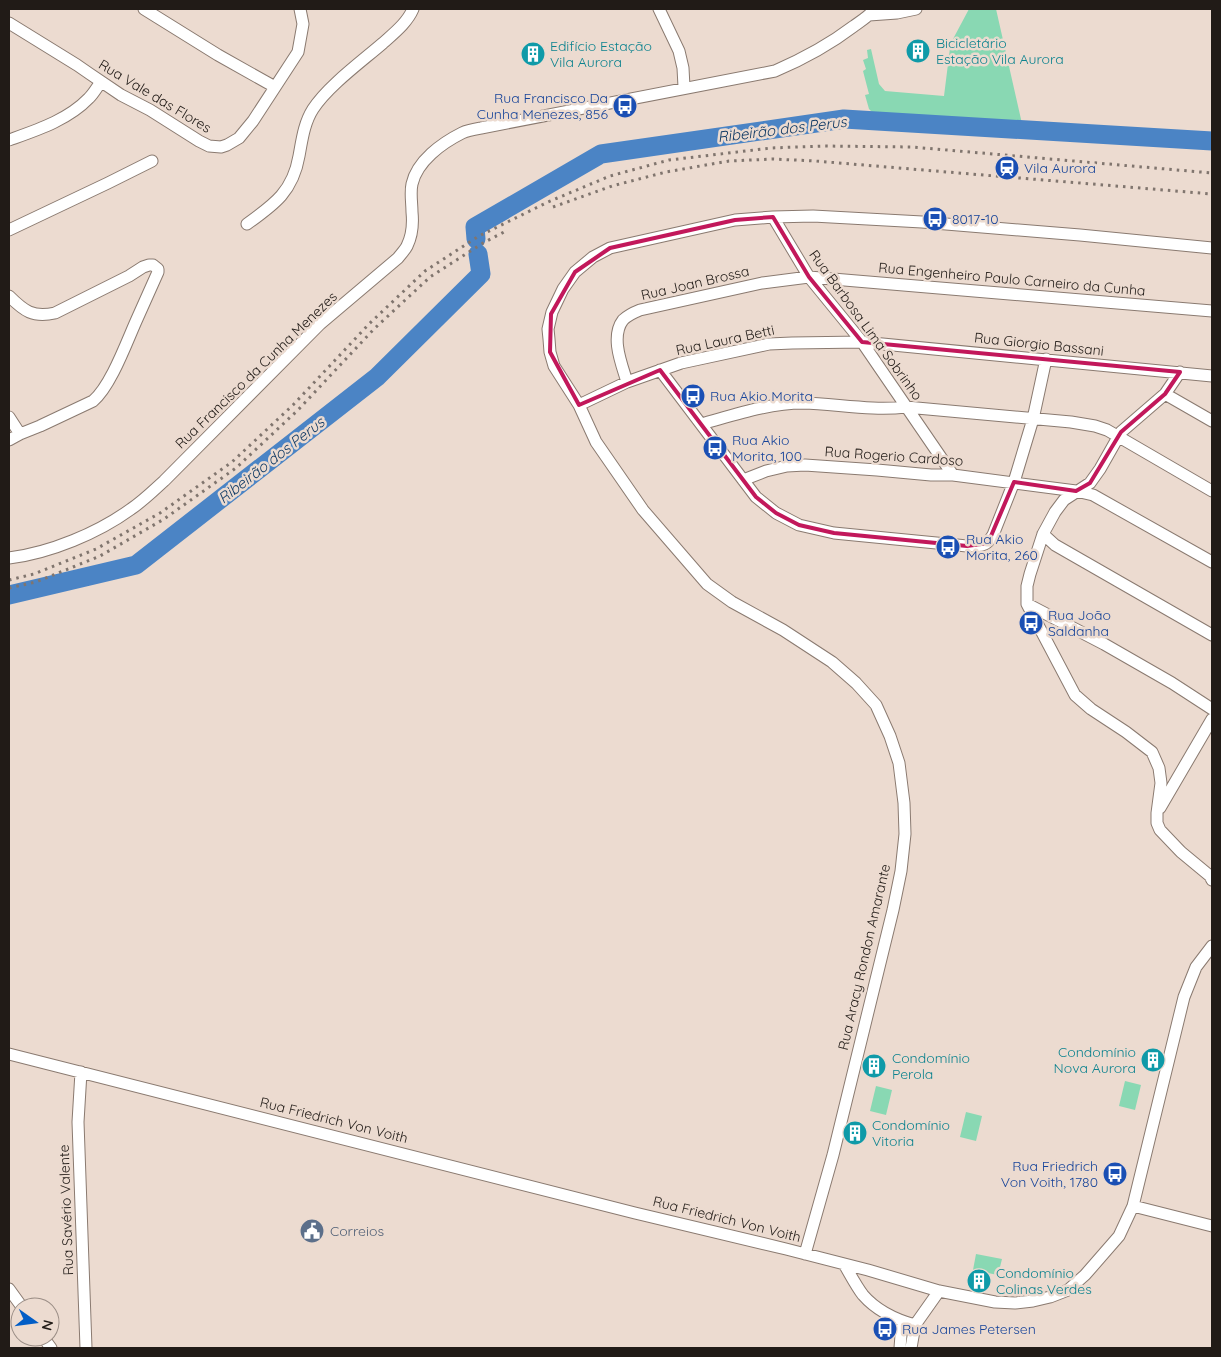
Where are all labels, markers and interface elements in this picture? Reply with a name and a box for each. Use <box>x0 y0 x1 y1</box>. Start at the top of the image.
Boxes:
place label: Bicicletário Estação Vila Aurora <box>936 34 1064 68</box>
place label: Edifício Estação Vila Aurora <box>550 37 652 71</box>
building icon: Bicicletário Estação Vila Aurora <box>905 38 931 64</box>
building icon: Edifício Estação Vila Aurora <box>520 41 546 67</box>
street label: Rua Vale das Flores <box>95 55 215 137</box>
place label: Rua Francisco Da Cunha Menezes, 856 <box>477 89 608 123</box>
bus stop icon: Rua Francisco Da Cunha Menezes, 856 <box>612 93 638 119</box>
water label: Ribeirão dos Perus <box>716 112 849 146</box>
station icon: Vila Aurora <box>994 155 1020 181</box>
place label: Vila Aurora <box>1024 159 1096 177</box>
bus stop icon: 8017-10 <box>922 206 948 232</box>
place label: 8017-10 <box>952 210 999 228</box>
street label: Rua Barbosa Lima Sobrinho <box>805 246 927 404</box>
street label: Rua Engenheiro Paulo Carneiro da Cunha <box>878 258 1146 300</box>
street label: Rua Joan Brossa <box>639 262 751 304</box>
street label: Rua Francisco da Cunha Menezes <box>171 288 341 452</box>
street label: Rua Laura Betti <box>674 321 776 359</box>
street label: Rua Giorgio Bassani <box>973 328 1105 360</box>
bus stop icon: Rua Akio Morita <box>680 383 706 409</box>
place label: Rua Akio Morita <box>710 387 813 405</box>
water label: Ribeirão dos Perus <box>214 412 329 507</box>
place label: Rua Akio Morita, 100 <box>732 431 802 465</box>
bus stop icon: Rua Akio Morita, 100 <box>702 435 728 461</box>
street label: Rua Rogerio Cardoso <box>824 442 964 470</box>
place label: Rua Akio Morita, 260 <box>966 530 1038 564</box>
bus stop icon: Rua Akio Morita, 260 <box>935 534 961 560</box>
place label: Rua João Saldanha <box>1048 606 1111 640</box>
bus stop icon: Rua João Saldanha <box>1018 610 1044 636</box>
street label: Rua Aracy Rondon Amarante <box>834 862 894 1052</box>
place label: Condomínio Nova Aurora <box>1054 1043 1136 1077</box>
building icon: Condomínio Nova Aurora <box>1140 1047 1166 1073</box>
place label: Condomínio Perola <box>892 1049 970 1083</box>
building icon: Condomínio Perola <box>861 1053 887 1079</box>
street label: Rua Friedrich Von Voith <box>258 1093 410 1147</box>
place label: Condomínio Vitoria <box>872 1116 950 1150</box>
building icon: Condomínio Vitoria <box>842 1120 868 1146</box>
street label: Rua Savério Valente <box>55 1144 77 1276</box>
place label: Rua Friedrich Von Voith, 1780 <box>1001 1157 1098 1191</box>
bus stop icon: Rua Friedrich Von Voith, 1780 <box>1102 1161 1128 1187</box>
street label: Rua Friedrich Von Voith <box>651 1192 803 1246</box>
public building icon: Correios <box>299 1218 325 1244</box>
place label: Correios <box>330 1222 384 1240</box>
place label: Condomínio Colinas Verdes <box>996 1264 1092 1298</box>
building icon: Condomínio Colinas Verdes <box>966 1268 992 1294</box>
north arrow <box>10 1297 60 1347</box>
bus stop icon: Rua James Petersen <box>872 1316 898 1342</box>
text: N <box>38 1318 58 1332</box>
place label: Rua James Petersen <box>902 1320 1036 1338</box>

